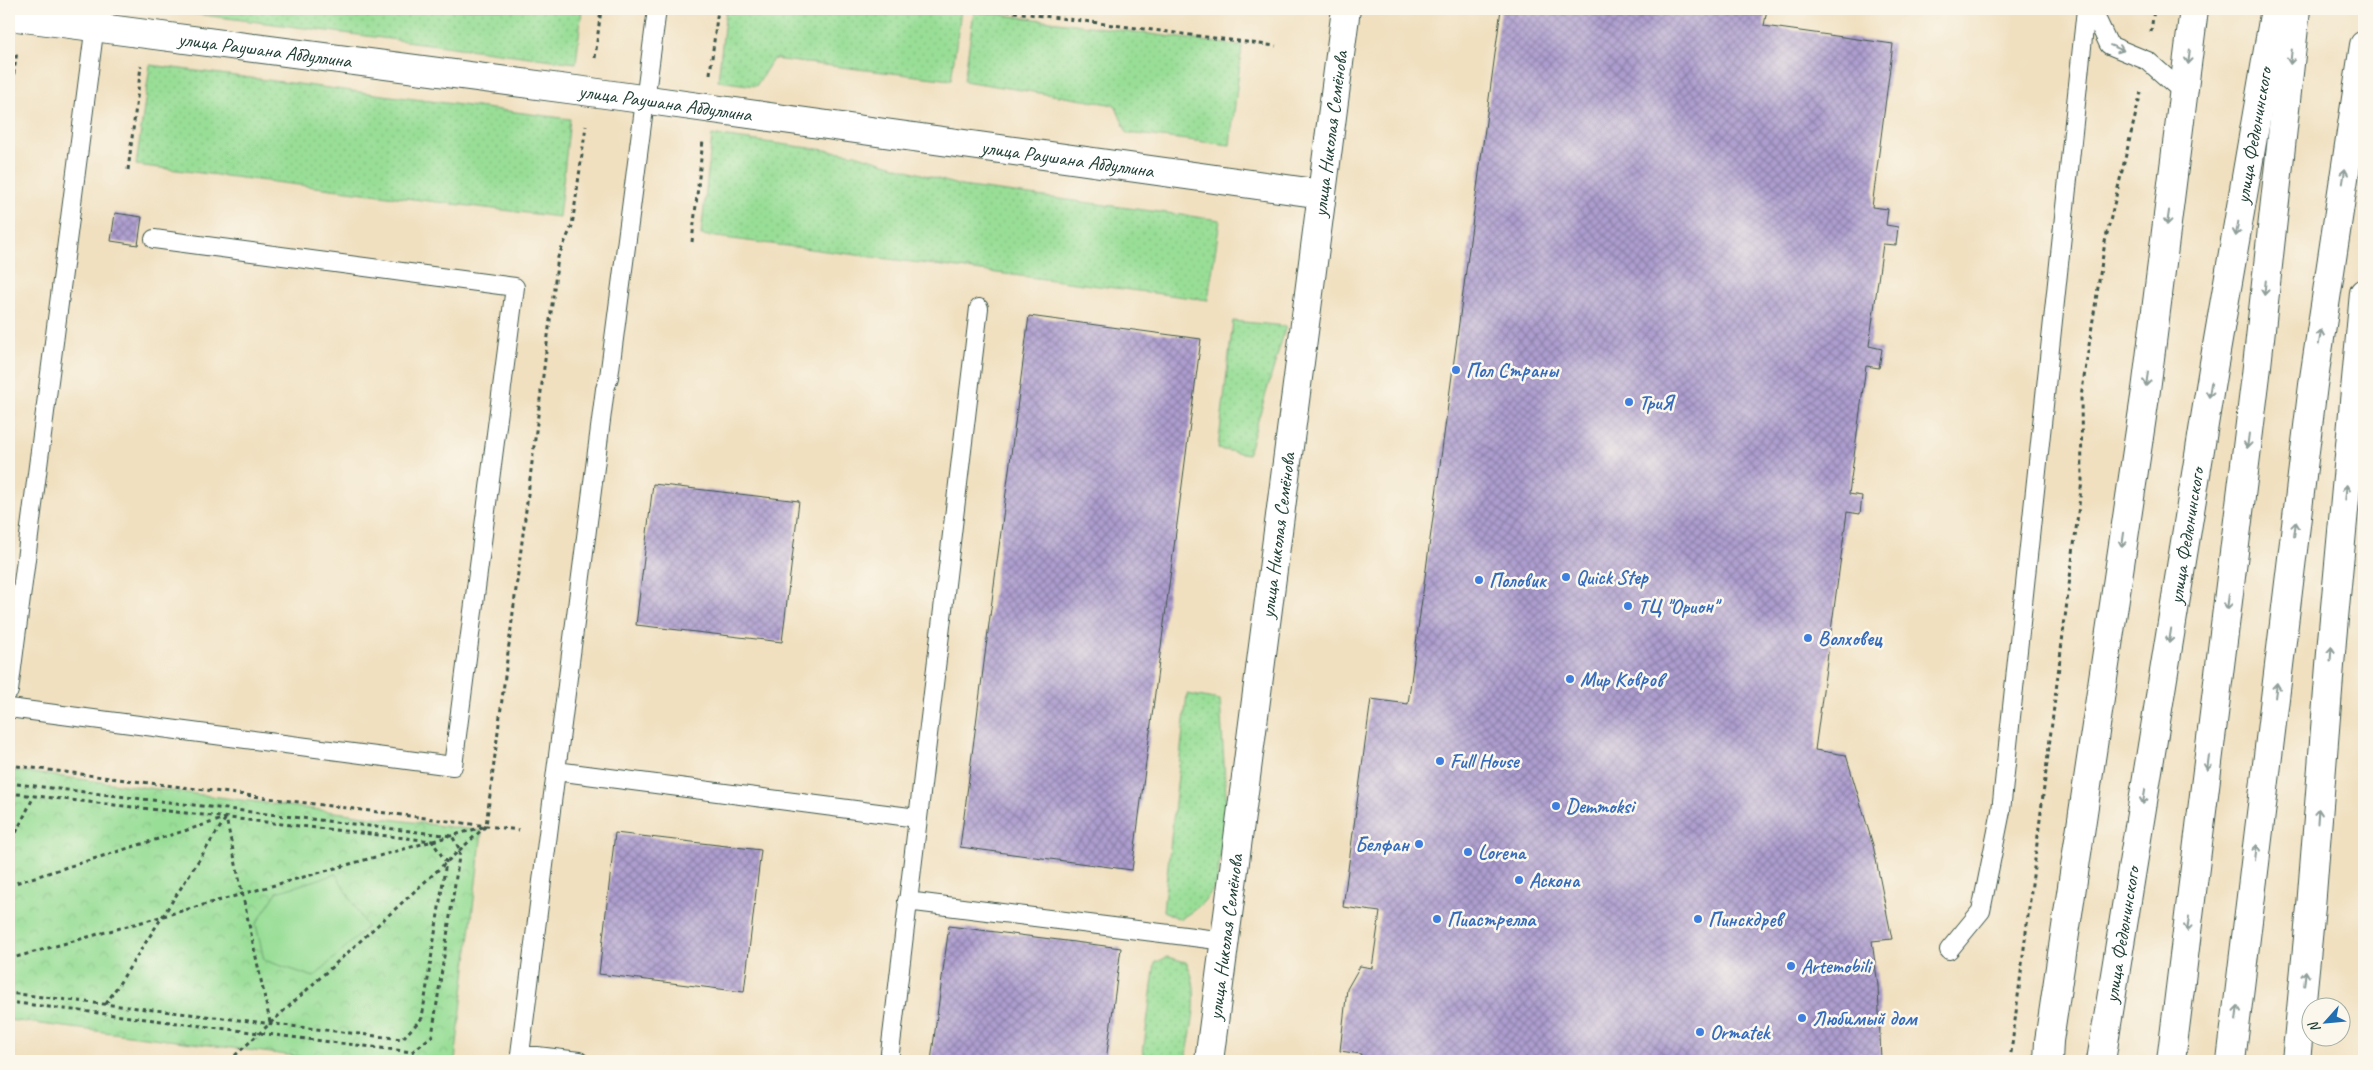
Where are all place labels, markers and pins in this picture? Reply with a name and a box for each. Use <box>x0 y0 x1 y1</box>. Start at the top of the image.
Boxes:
place label: Пол Страны <box>1466 358 1560 383</box>
marker: Пол Страны <box>1450 364 1462 376</box>
place label: ТриЯ <box>1639 390 1676 415</box>
marker: ТриЯ <box>1623 396 1635 408</box>
place label: Quick Step <box>1576 565 1649 590</box>
place label: Половик <box>1489 568 1548 593</box>
marker: Quick Step <box>1560 571 1572 583</box>
marker: Половик <box>1473 574 1485 586</box>
place label: ТЦ "Орион" <box>1638 594 1722 619</box>
marker: ТЦ "Орион" <box>1622 600 1634 612</box>
place label: Волховец <box>1818 626 1883 651</box>
marker: Волховец <box>1802 632 1814 644</box>
place label: Мир Ковров <box>1580 667 1668 692</box>
marker: Мир Ковров <box>1564 673 1576 685</box>
place label: Full House <box>1450 749 1521 774</box>
marker: Full House <box>1434 755 1446 767</box>
place label: Demmoksi <box>1566 794 1637 819</box>
marker: Demmoksi <box>1550 800 1562 812</box>
place label: Белфан <box>1355 832 1411 857</box>
marker: Белфан <box>1413 838 1425 850</box>
place label: Lorena <box>1478 840 1527 865</box>
marker: Lorena <box>1462 846 1474 858</box>
place label: Аскона <box>1529 868 1581 893</box>
marker: Аскона <box>1513 874 1525 886</box>
place label: Пиастрелла <box>1447 907 1537 932</box>
place label: Пинскдрев <box>1708 907 1786 932</box>
marker: Пиастрелла <box>1431 913 1443 925</box>
marker: Пинскдрев <box>1692 913 1704 925</box>
place label: Artemobili <box>1801 954 1874 979</box>
marker: Artemobili <box>1785 960 1797 972</box>
place label: Любимый дом <box>1812 1006 1918 1031</box>
marker: Любимый дом <box>1796 1012 1808 1024</box>
place label: Ormatek <box>1710 1020 1772 1045</box>
marker: Ormatek <box>1694 1026 1706 1038</box>

